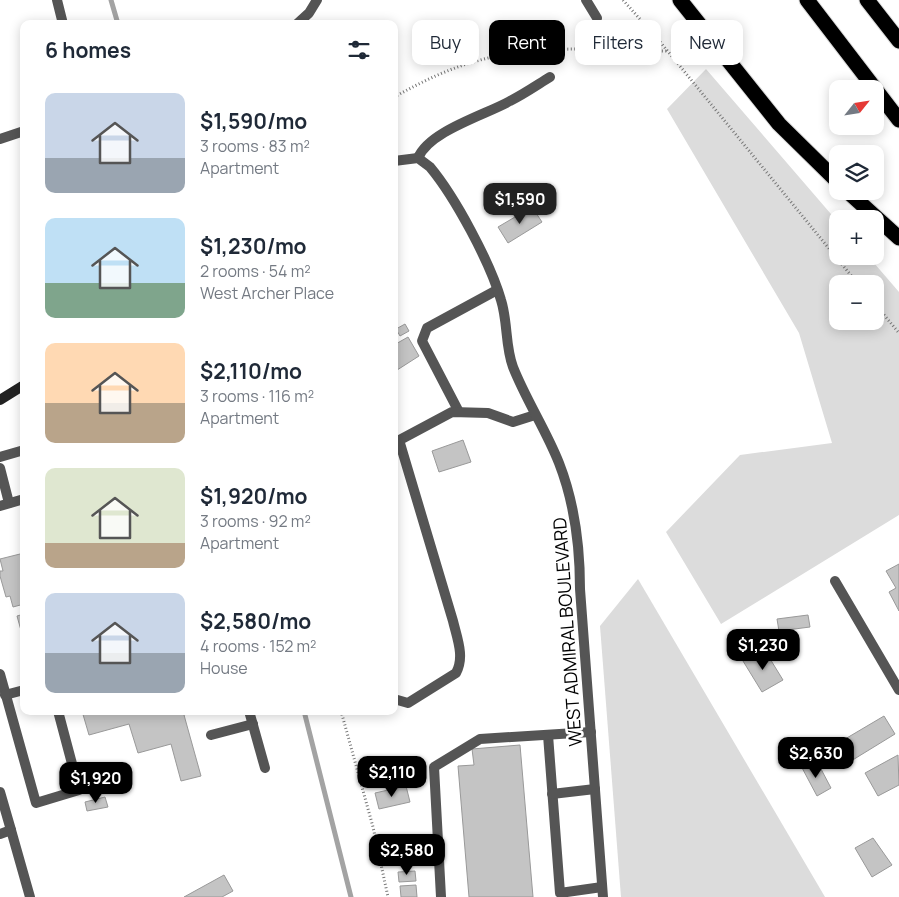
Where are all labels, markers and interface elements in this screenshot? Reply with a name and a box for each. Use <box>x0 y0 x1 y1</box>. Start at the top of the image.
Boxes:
chip: Buy <box>412 20 479 65</box>
chip: Rent <box>489 20 565 65</box>
chip: Filters <box>575 20 661 65</box>
chip: New <box>671 20 743 65</box>
text: 6 homes <box>45 36 131 64</box>
icon: filters <box>345 36 373 64</box>
north arrow <box>829 80 884 135</box>
map controls <box>829 80 884 330</box>
text: $1,590/mo <box>200 107 307 135</box>
icon: home <box>85 113 145 173</box>
text: 3 rooms · 83 m² <box>200 135 310 157</box>
button: layers <box>829 145 884 200</box>
text: Apartment <box>200 157 279 179</box>
pin: $1,590 <box>479 182 561 225</box>
text: $1,590 <box>494 188 546 210</box>
button: + <box>829 210 884 265</box>
text: $1,230/mo <box>200 232 307 260</box>
icon: home <box>85 238 145 298</box>
text: 2 rooms · 54 m² <box>200 260 311 282</box>
button: − <box>829 275 884 330</box>
text: West Archer Place <box>200 282 334 304</box>
text: $2,110/mo <box>200 357 302 385</box>
icon: home <box>85 363 145 423</box>
text: 3 rooms · 116 m² <box>200 385 314 407</box>
text: Apartment <box>200 407 279 429</box>
text: $1,920/mo <box>200 482 307 510</box>
icon: home <box>85 488 145 548</box>
text: 3 rooms · 92 m² <box>200 510 311 532</box>
street label: WEST ADMIRAL BOULEVARD <box>547 517 587 747</box>
text: Apartment <box>200 532 279 554</box>
text: $2,580/mo <box>200 607 311 635</box>
icon: home <box>85 613 145 673</box>
pin: $1,230 <box>722 628 804 671</box>
text: $1,230 <box>738 634 788 656</box>
text: 4 rooms · 152 m² <box>200 635 316 657</box>
text: House <box>200 657 248 679</box>
pin: $2,630 <box>775 736 857 779</box>
text: $2,630 <box>789 742 843 764</box>
pin: $2,110 <box>351 756 433 798</box>
text: $2,110 <box>368 761 416 783</box>
pin: $1,920 <box>55 762 137 804</box>
text: $1,920 <box>70 767 122 789</box>
pin: $2,580 <box>366 834 448 876</box>
text: $2,580 <box>380 839 434 861</box>

